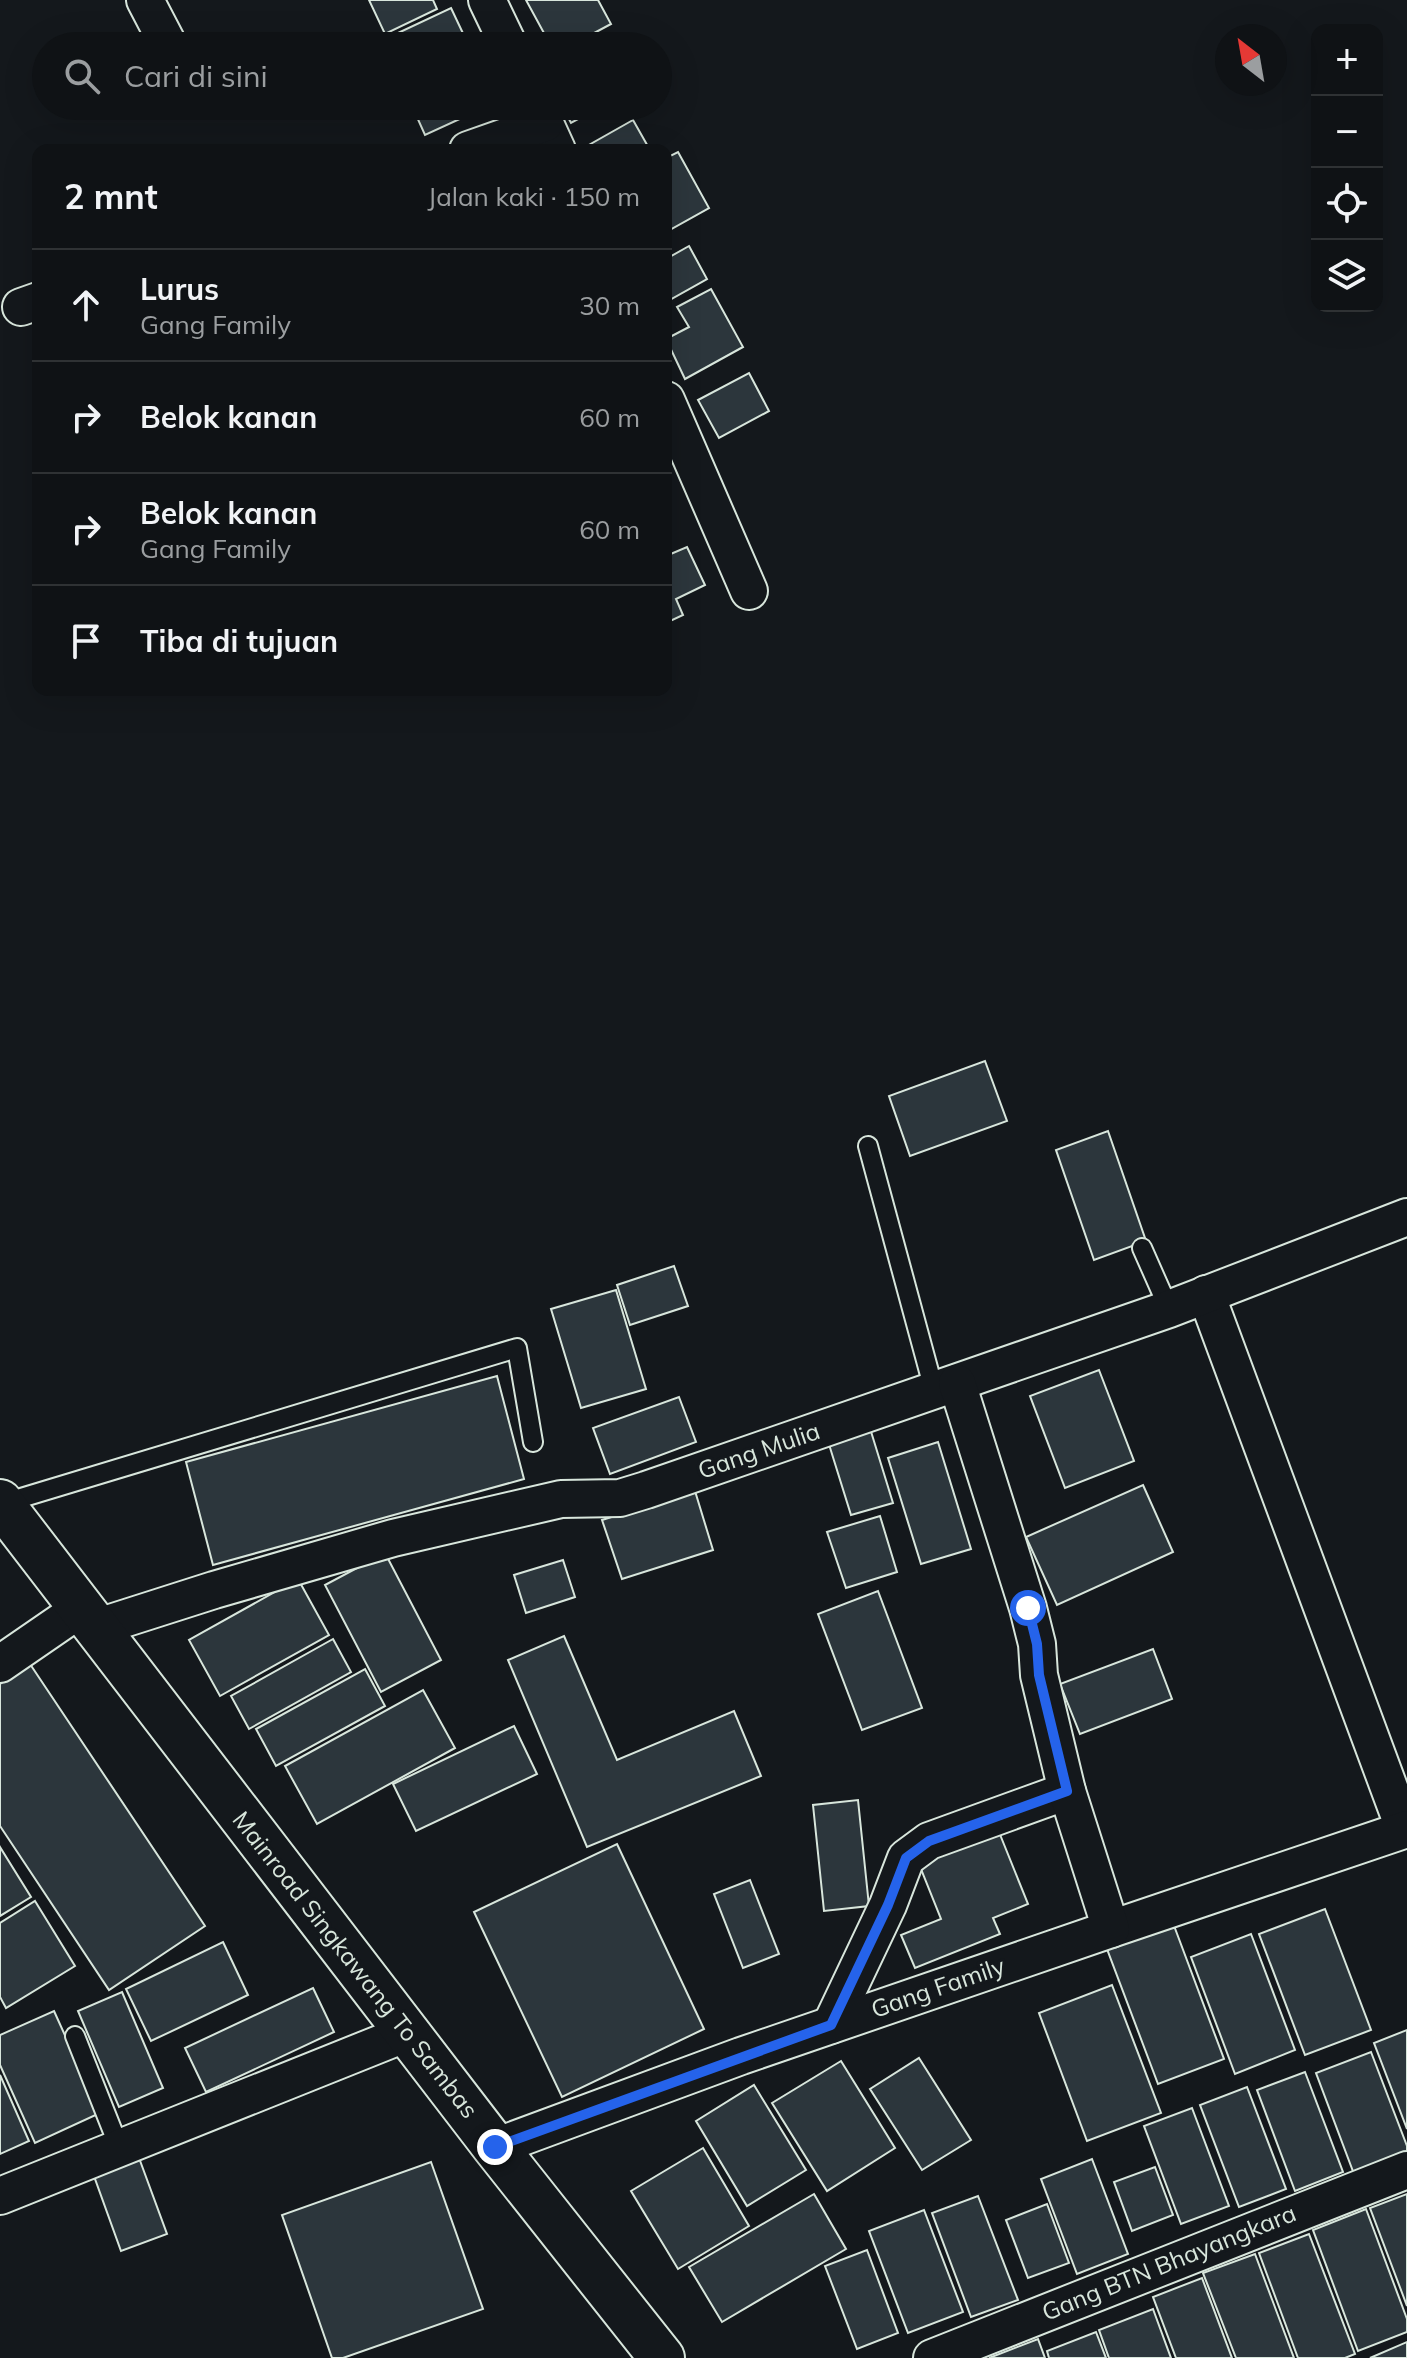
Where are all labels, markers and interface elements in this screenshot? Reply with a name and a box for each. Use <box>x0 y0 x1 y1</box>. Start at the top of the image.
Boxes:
north arrow <box>1215 24 1287 96</box>
map controls <box>1311 24 1383 312</box>
button: + <box>1311 24 1383 96</box>
search box <box>32 32 672 120</box>
icon: search <box>60 54 104 98</box>
text: Cari di sini <box>124 57 268 95</box>
button: − <box>1311 96 1383 168</box>
button: locate <box>1311 168 1383 240</box>
text: 2 mnt <box>64 175 158 218</box>
text: Jalan kaki · 150 m <box>428 180 640 213</box>
button: layers <box>1311 240 1383 312</box>
text: Lurus <box>140 270 219 308</box>
icon: ahead <box>64 283 108 327</box>
text: 30 m <box>579 289 640 322</box>
text: Gang Family <box>140 308 291 341</box>
icon: right <box>64 395 108 439</box>
text: Belok kanan <box>140 398 317 436</box>
text: 60 m <box>579 401 640 434</box>
text: Belok kanan <box>140 494 317 532</box>
icon: right <box>64 507 108 551</box>
text: 60 m <box>579 513 640 546</box>
text: Gang Family <box>140 532 291 565</box>
icon: arrive <box>64 619 108 663</box>
text: Tiba di tujuan <box>140 622 338 660</box>
street label: Gang Mulia <box>694 1415 824 1485</box>
route start <box>1010 1590 1046 1626</box>
street label: Mainroad Singkawang To Sambas <box>227 1805 485 2124</box>
street label: Gang Family <box>867 1950 1009 2024</box>
route end <box>477 2129 513 2165</box>
street label: Gang BTN Bhayangkara <box>1037 2197 1300 2327</box>

